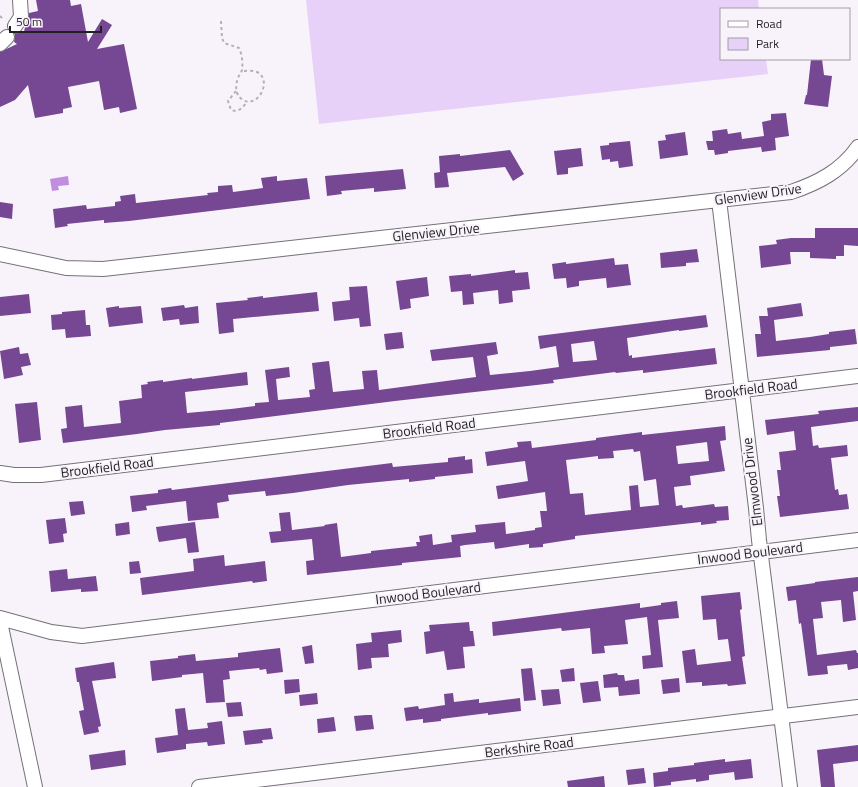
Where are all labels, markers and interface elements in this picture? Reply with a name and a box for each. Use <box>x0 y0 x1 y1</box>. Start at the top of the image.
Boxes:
scale bar <box>10 8 101 34</box>
legend <box>720 8 850 60</box>
text: 50 m <box>16 12 42 31</box>
text: Road <box>756 14 782 33</box>
text: Park <box>756 34 779 53</box>
street label: Glenview Drive <box>713 177 803 210</box>
street label: Glenview Drive <box>391 216 481 247</box>
street label: Brookfield Road <box>703 372 799 405</box>
street label: Brookfield Road <box>381 411 477 444</box>
street label: Elmwood Drive <box>736 437 767 528</box>
street label: Brookfield Road <box>59 450 155 483</box>
street label: Inwood Boulevard <box>696 536 804 569</box>
street label: Inwood Boulevard <box>374 576 482 609</box>
street label: Berkshire Road <box>483 731 575 762</box>

